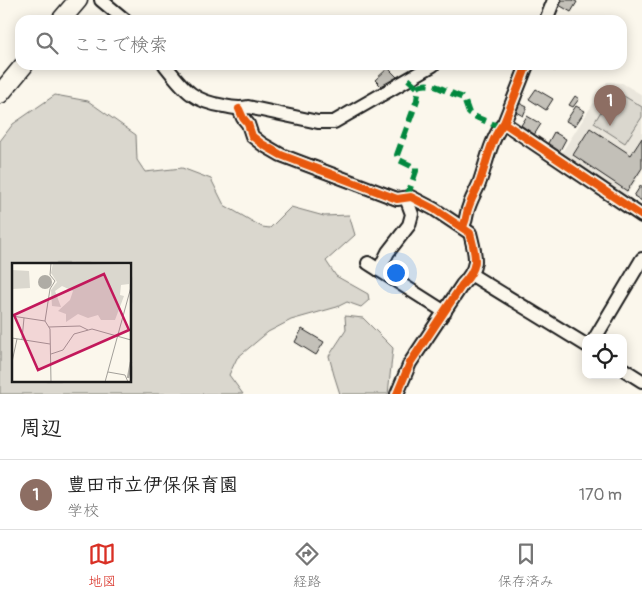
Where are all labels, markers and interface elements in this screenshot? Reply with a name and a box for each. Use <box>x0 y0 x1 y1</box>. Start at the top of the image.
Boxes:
search box <box>15 15 627 70</box>
icon: search <box>33 29 61 57</box>
text: ここで検索 <box>73 33 168 57</box>
pin: 1 <box>594 85 626 126</box>
your location <box>383 260 409 286</box>
inset map <box>12 263 131 382</box>
map controls <box>582 334 627 379</box>
button: locate <box>582 334 627 379</box>
text: 周辺 <box>20 415 62 442</box>
text: 豊田市立伊保保育園 <box>67 473 238 497</box>
text: 1 <box>33 485 39 505</box>
text: 170 m <box>579 485 622 505</box>
text: 学校 <box>67 501 99 521</box>
tab: 地図 <box>88 540 116 590</box>
tab: 経路 <box>293 540 321 590</box>
tab: 保存済み <box>498 540 554 590</box>

